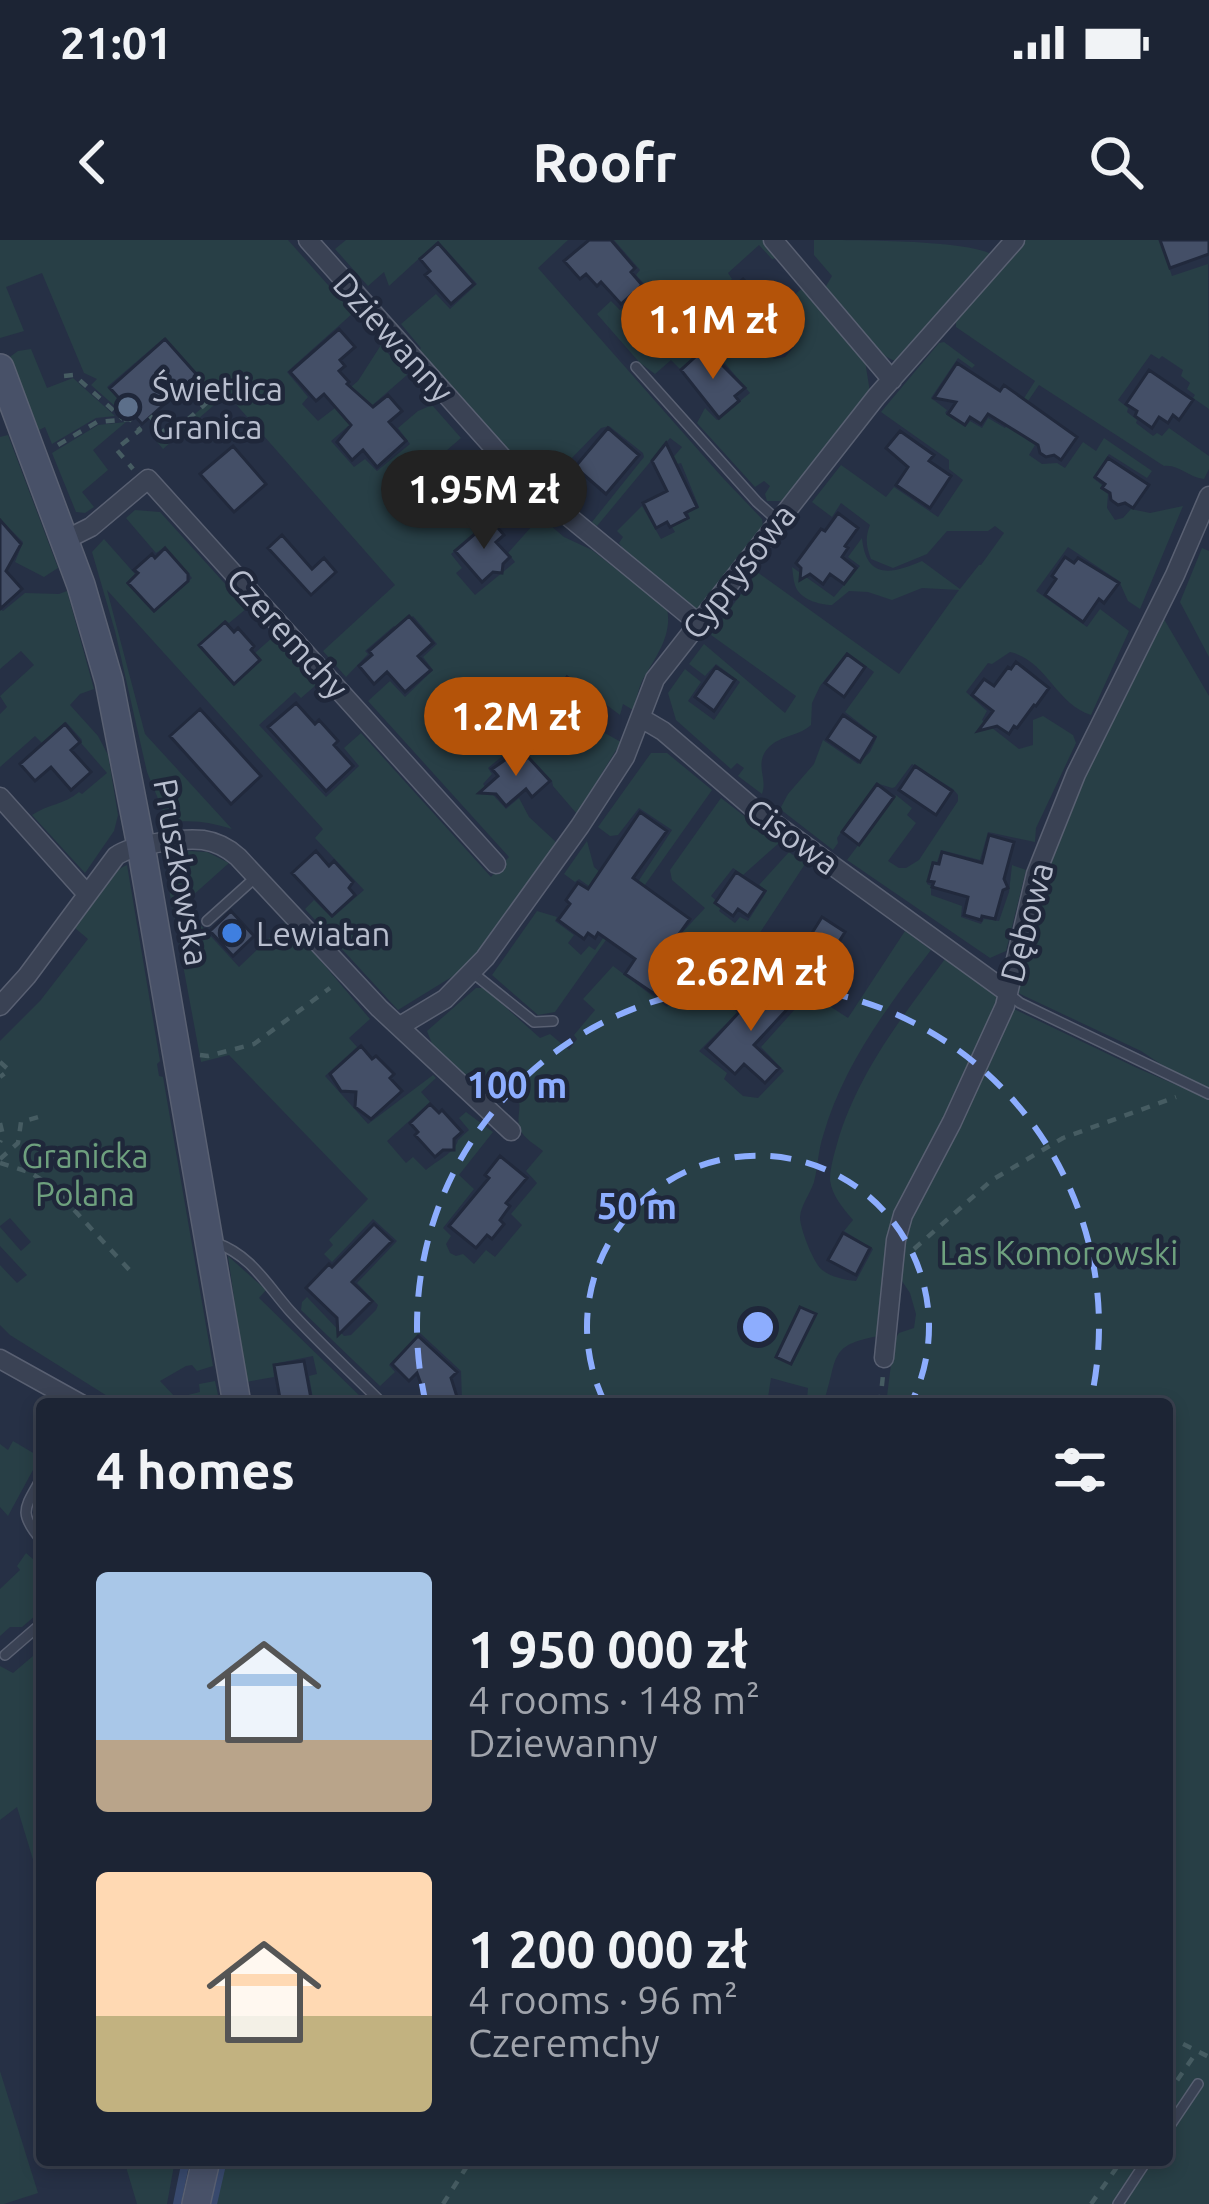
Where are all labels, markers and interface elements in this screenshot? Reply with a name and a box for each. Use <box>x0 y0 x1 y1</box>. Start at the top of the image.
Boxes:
text: 21:01 <box>60 17 173 68</box>
icon: back <box>60 129 126 195</box>
icon: search <box>1083 129 1149 195</box>
text: Roofr <box>533 132 676 192</box>
street label: Dziewanny <box>327 265 462 409</box>
pin: 1.1M zł <box>602 280 824 382</box>
text: 1.1M zł <box>648 297 778 340</box>
place label: Świetlica Granica <box>152 368 283 445</box>
marker: Świetlica Granica <box>115 394 141 420</box>
pin: 1.95M zł <box>360 450 608 552</box>
text: 1.95M zł <box>408 467 560 510</box>
street label: Cyprysowa <box>674 496 802 646</box>
street label: Czeremchy <box>220 560 356 706</box>
pin: 1.2M zł <box>405 677 627 779</box>
text: 1.2M zł <box>451 694 581 737</box>
street label: Pruszkowska <box>147 776 217 968</box>
street label: Cisowa <box>740 790 846 882</box>
street label: Dębowa <box>992 858 1060 986</box>
place label: Lewiatan <box>256 915 390 952</box>
marker: Lewiatan <box>219 920 245 946</box>
pin: 2.62M zł <box>627 932 875 1034</box>
text: 2.62M zł <box>675 949 827 992</box>
text: 100 m <box>467 1064 567 1105</box>
park label: Granicka Polana <box>21 1137 149 1212</box>
text: 50 m <box>597 1185 677 1226</box>
park label: Las Komorowski <box>940 1234 1178 1271</box>
centre of rings <box>737 1306 779 1348</box>
icon: filters <box>1047 1437 1113 1503</box>
text: 4 homes <box>96 1441 295 1499</box>
icon: home <box>192 1620 336 1764</box>
text: 1 950 000 zł <box>468 1620 748 1678</box>
text: 4 rooms · 148 m² <box>468 1678 760 1721</box>
text: Dziewanny <box>468 1721 658 1764</box>
icon: home <box>192 1920 336 2064</box>
text: 1 200 000 zł <box>468 1920 748 1978</box>
text: 4 rooms · 96 m² <box>468 1978 738 2021</box>
text: Czeremchy <box>468 2021 660 2064</box>

